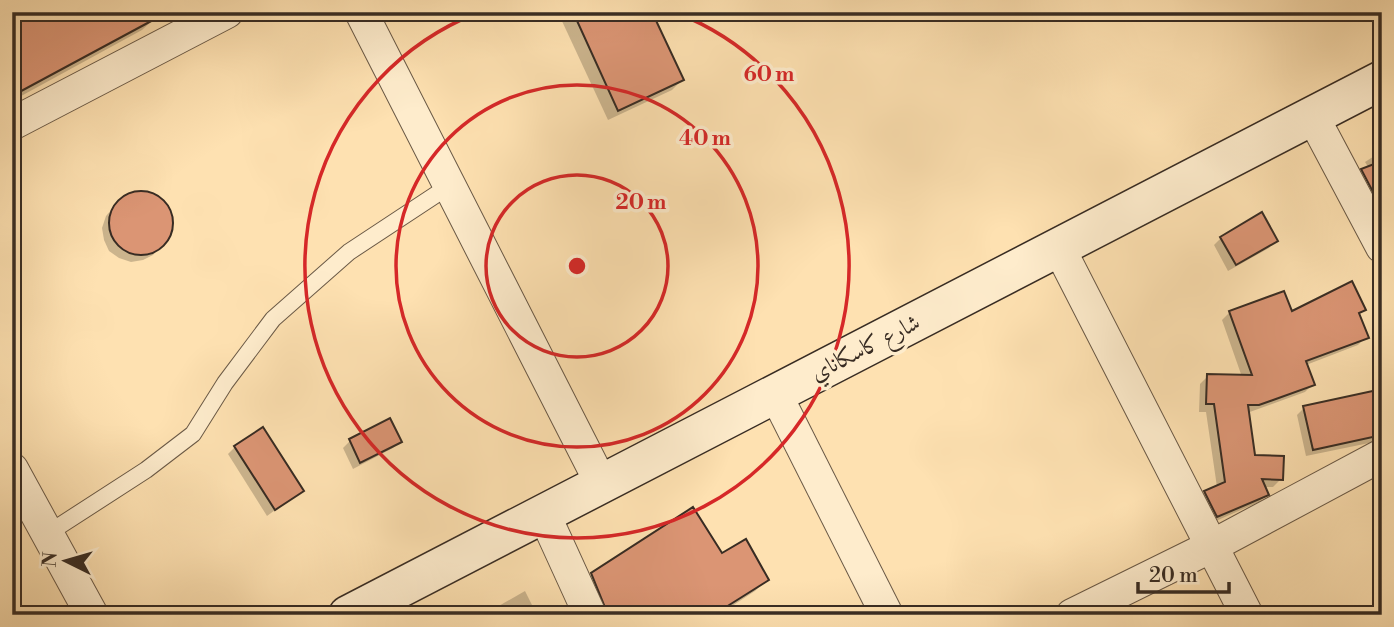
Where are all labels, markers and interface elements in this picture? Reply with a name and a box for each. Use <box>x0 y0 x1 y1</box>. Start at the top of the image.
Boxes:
text: 60 m <box>744 62 794 88</box>
text: 40 m <box>679 126 731 152</box>
text: 20 m <box>616 190 666 216</box>
centre of rings <box>565 254 589 278</box>
street label: شارع كاسكاناي <box>806 308 927 392</box>
north arrow <box>32 526 102 596</box>
scale bar <box>1138 550 1230 594</box>
text: N <box>37 551 63 568</box>
text: 20 m <box>1149 563 1198 589</box>

